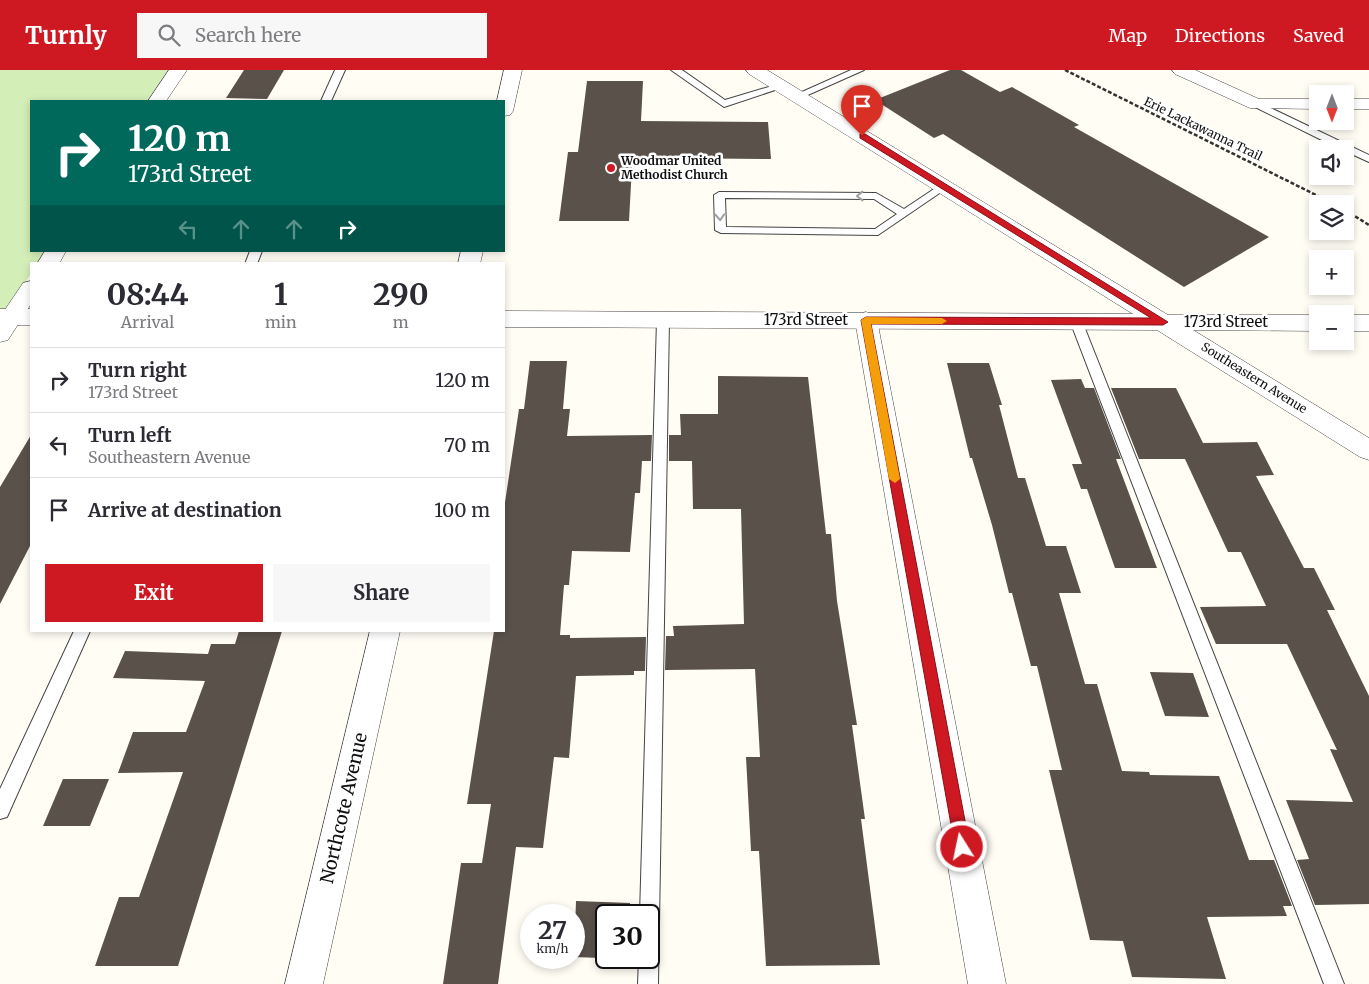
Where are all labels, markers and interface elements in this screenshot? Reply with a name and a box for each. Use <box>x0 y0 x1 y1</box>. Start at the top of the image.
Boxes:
search box <box>137 13 487 58</box>
text: Turnly <box>25 20 107 51</box>
icon: search <box>155 21 183 49</box>
text: Search here <box>195 23 301 47</box>
text: Map <box>1109 24 1147 47</box>
text: Directions <box>1175 24 1265 47</box>
text: Saved <box>1293 24 1344 47</box>
pin <box>841 85 883 136</box>
north arrow <box>1309 85 1354 130</box>
map controls <box>1309 85 1354 350</box>
icon: arrive <box>848 92 876 120</box>
street label: Erie Lackawanna Trail <box>1142 93 1265 164</box>
text: 120 m <box>128 117 231 161</box>
icon: right <box>45 120 110 185</box>
button: sound <box>1309 140 1354 185</box>
place label: Woodmar United Methodist Church <box>620 153 728 182</box>
text: 173rd Street <box>128 160 252 188</box>
marker: Woodmar United Methodist Church <box>605 162 617 174</box>
one-way arrow <box>855 191 863 201</box>
button: layers <box>1309 195 1354 240</box>
one-way arrow <box>715 213 726 221</box>
icon: left <box>174 215 202 243</box>
icon: ahead <box>227 215 255 243</box>
icon: ahead <box>280 215 308 243</box>
icon: right <box>333 215 361 243</box>
button: + <box>1309 250 1354 295</box>
text: 08:44 <box>106 275 189 313</box>
text: 1 <box>274 275 288 313</box>
text: 290 <box>373 275 429 313</box>
button: − <box>1309 305 1354 350</box>
street label: 173rd Street <box>764 310 848 329</box>
text: Arrival <box>121 312 174 332</box>
text: min <box>265 312 297 332</box>
text: m <box>393 312 409 332</box>
street label: 173rd Street <box>1184 312 1268 331</box>
street label: Southeastern Avenue <box>1199 339 1310 416</box>
text: Turn right <box>88 358 187 382</box>
icon: right <box>45 366 73 394</box>
text: 120 m <box>435 368 490 392</box>
text: 173rd Street <box>88 382 178 402</box>
text: Turn left <box>88 423 172 447</box>
icon: left <box>45 431 73 459</box>
text: 70 m <box>444 433 490 457</box>
text: Southeastern Avenue <box>88 447 250 467</box>
icon: arrive <box>45 496 73 524</box>
text: Arrive at destination <box>88 498 282 522</box>
text: 100 m <box>434 498 490 522</box>
button: Exit <box>45 564 263 622</box>
button: Share <box>273 564 490 622</box>
street label: Northcote Avenue <box>315 730 372 886</box>
position arrow <box>935 820 987 872</box>
speed limit sign: 30 <box>595 904 660 969</box>
text: 27 <box>538 914 567 946</box>
text: km/h <box>537 941 568 956</box>

